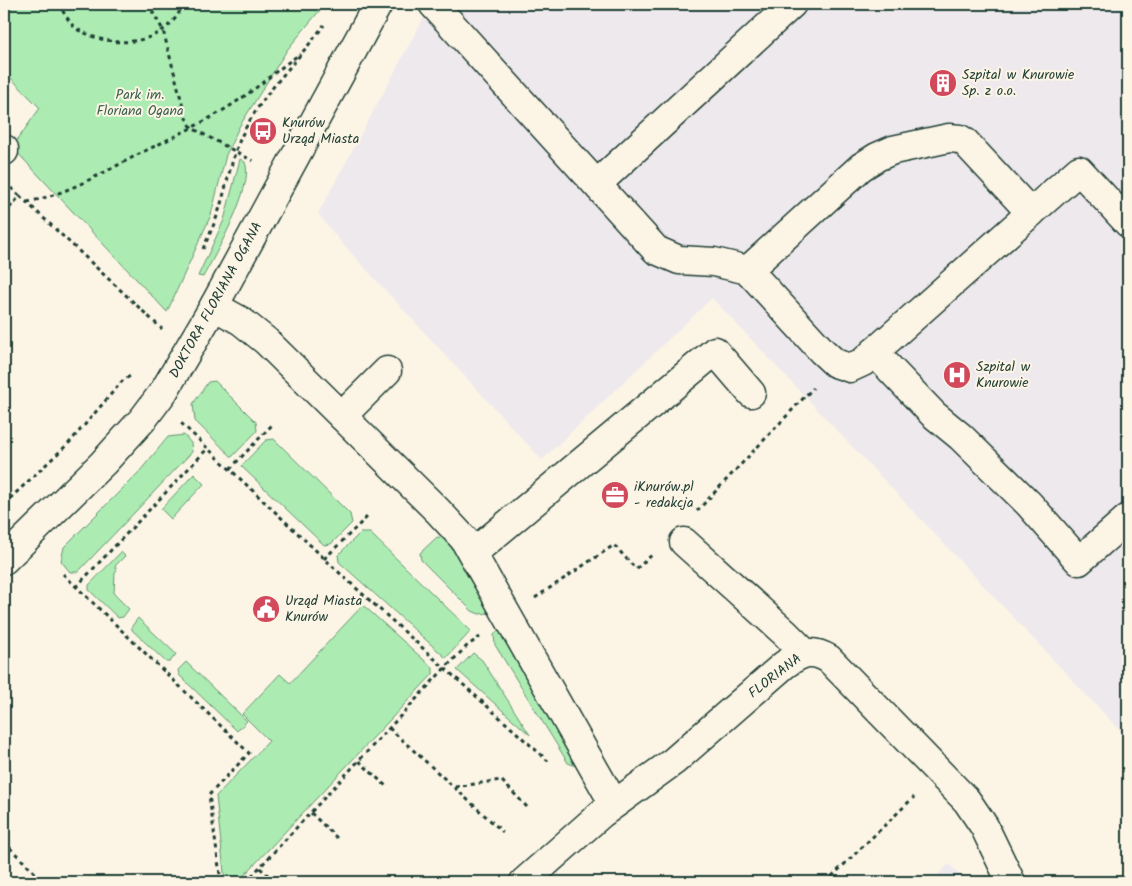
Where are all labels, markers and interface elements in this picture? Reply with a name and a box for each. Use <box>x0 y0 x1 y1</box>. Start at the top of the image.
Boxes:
place label: Szpital w Knurowie Sp. z o.o. <box>962 64 1075 102</box>
building icon: Szpital w Knurowie Sp. z o.o. <box>928 68 958 98</box>
park label: Park im. Floriana Ogana <box>96 84 184 122</box>
place label: Knurów Urząd Miasta <box>282 112 359 150</box>
bus stop icon: Knurów Urząd Miasta <box>248 116 278 146</box>
street label: DOKTORA FLORIANA OGANA <box>164 218 268 382</box>
place label: Szpital w Knurowie <box>976 356 1031 394</box>
hospital icon: Szpital w Knurowie <box>942 360 972 390</box>
place label: iKnurów.pl - redakcja <box>634 476 694 514</box>
office icon: iKnurów.pl - redakcja <box>600 480 630 510</box>
place label: Urząd Miasta Knurów <box>285 590 362 628</box>
public building icon: Urząd Miasta Knurów <box>251 594 281 624</box>
street label: FLORIANA <box>744 648 806 704</box>

